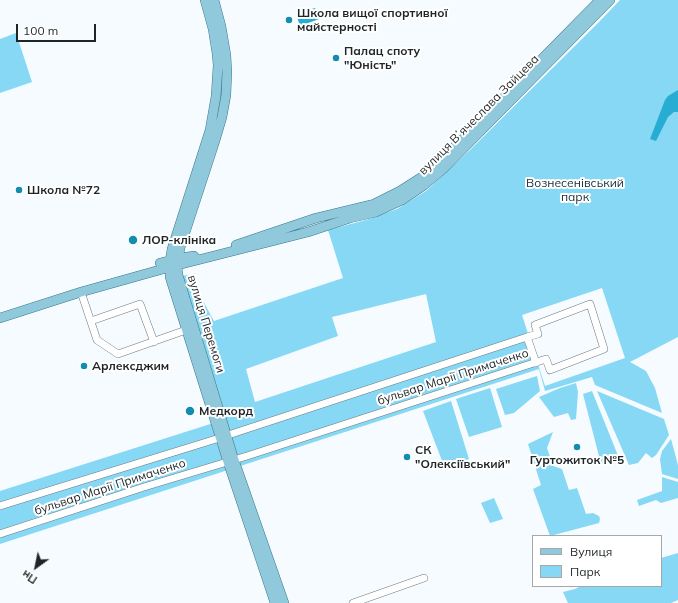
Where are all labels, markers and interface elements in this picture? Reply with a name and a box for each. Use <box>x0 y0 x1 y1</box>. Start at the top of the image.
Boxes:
place label: Школа вищої спортивної майстерності <box>297 6 448 34</box>
marker: Школа вищої спортивної майстерності <box>284 15 294 25</box>
scale bar <box>18 16 98 42</box>
text: 100 m <box>23 23 58 38</box>
place label: Палац споту "Юність" <box>344 44 420 72</box>
street label: вулиця Вʼячеслава Зайцева <box>416 52 542 178</box>
marker: Палац споту "Юність" <box>331 53 341 63</box>
park label: Вознесенівський парк <box>526 176 624 204</box>
place label: Школа №72 <box>27 183 100 197</box>
marker: Школа №72 <box>14 185 24 195</box>
place label: ЛОР-клініка <box>142 233 216 247</box>
marker: ЛОР-клініка <box>127 234 139 246</box>
street label: вулиця Перемоги <box>184 273 228 375</box>
street label: бульвар Марії Примаченко <box>376 346 530 408</box>
place label: Арлексджим <box>92 359 169 373</box>
marker: Арлексджим <box>79 361 89 371</box>
place label: Медкорд <box>199 404 253 418</box>
marker: Медкорд <box>184 405 196 417</box>
marker: Гуртожиток №5 <box>572 442 582 452</box>
place label: СК "Олексіївський" <box>415 443 510 471</box>
marker: СК "Олексіївський" <box>402 452 412 462</box>
place label: Гуртожиток №5 <box>530 453 624 467</box>
street label: бульвар Марії Примаченко <box>33 456 187 518</box>
legend <box>532 535 662 587</box>
text: Вулиця <box>570 544 612 559</box>
north arrow <box>16 547 56 587</box>
text: Парк <box>570 564 600 579</box>
text: Пн <box>19 567 40 587</box>

